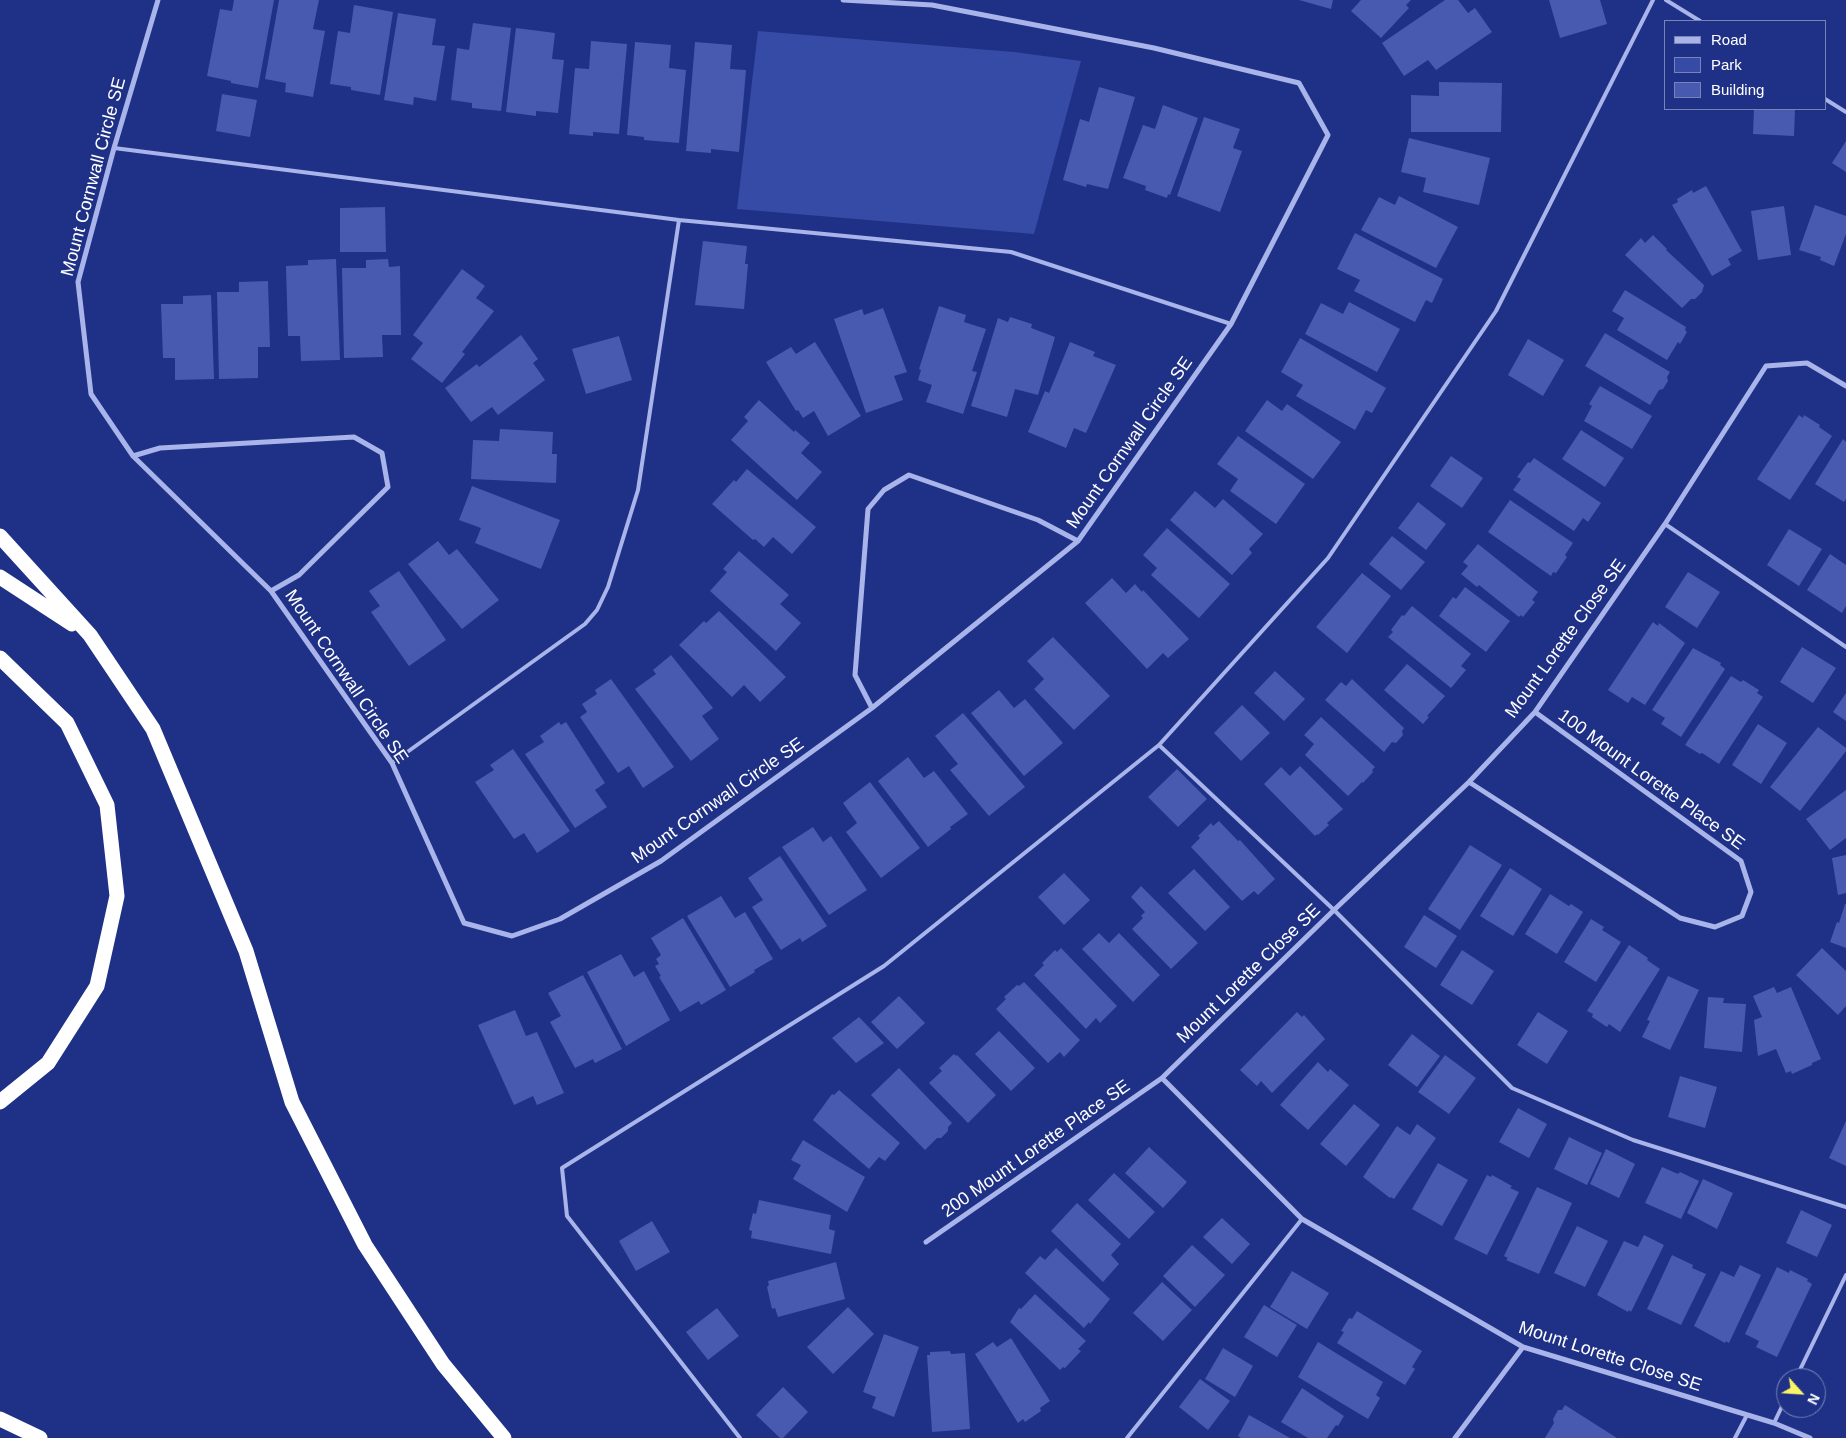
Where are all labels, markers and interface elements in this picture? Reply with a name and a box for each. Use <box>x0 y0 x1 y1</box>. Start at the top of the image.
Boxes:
legend <box>1664 20 1826 110</box>
text: Road <box>1711 31 1747 48</box>
text: Park <box>1711 56 1742 73</box>
street label: Mount Cornwall Circle SE <box>57 75 131 279</box>
text: Building <box>1711 81 1764 98</box>
street label: Mount Cornwall Circle SE <box>1062 353 1198 533</box>
street label: Mount Lorette Close SE <box>1501 555 1631 723</box>
street label: Mount Cornwall Circle SE <box>280 586 412 768</box>
street label: 100 Mount Lorette Place SE <box>1554 705 1748 855</box>
street label: Mount Cornwall Circle SE <box>628 733 808 869</box>
street label: Mount Lorette Close SE <box>1173 900 1325 1048</box>
street label: 200 Mount Lorette Place SE <box>938 1076 1134 1222</box>
street label: Mount Lorette Close SE <box>1516 1317 1704 1397</box>
north arrow <box>1776 1368 1826 1418</box>
text: N <box>1804 1391 1823 1407</box>

